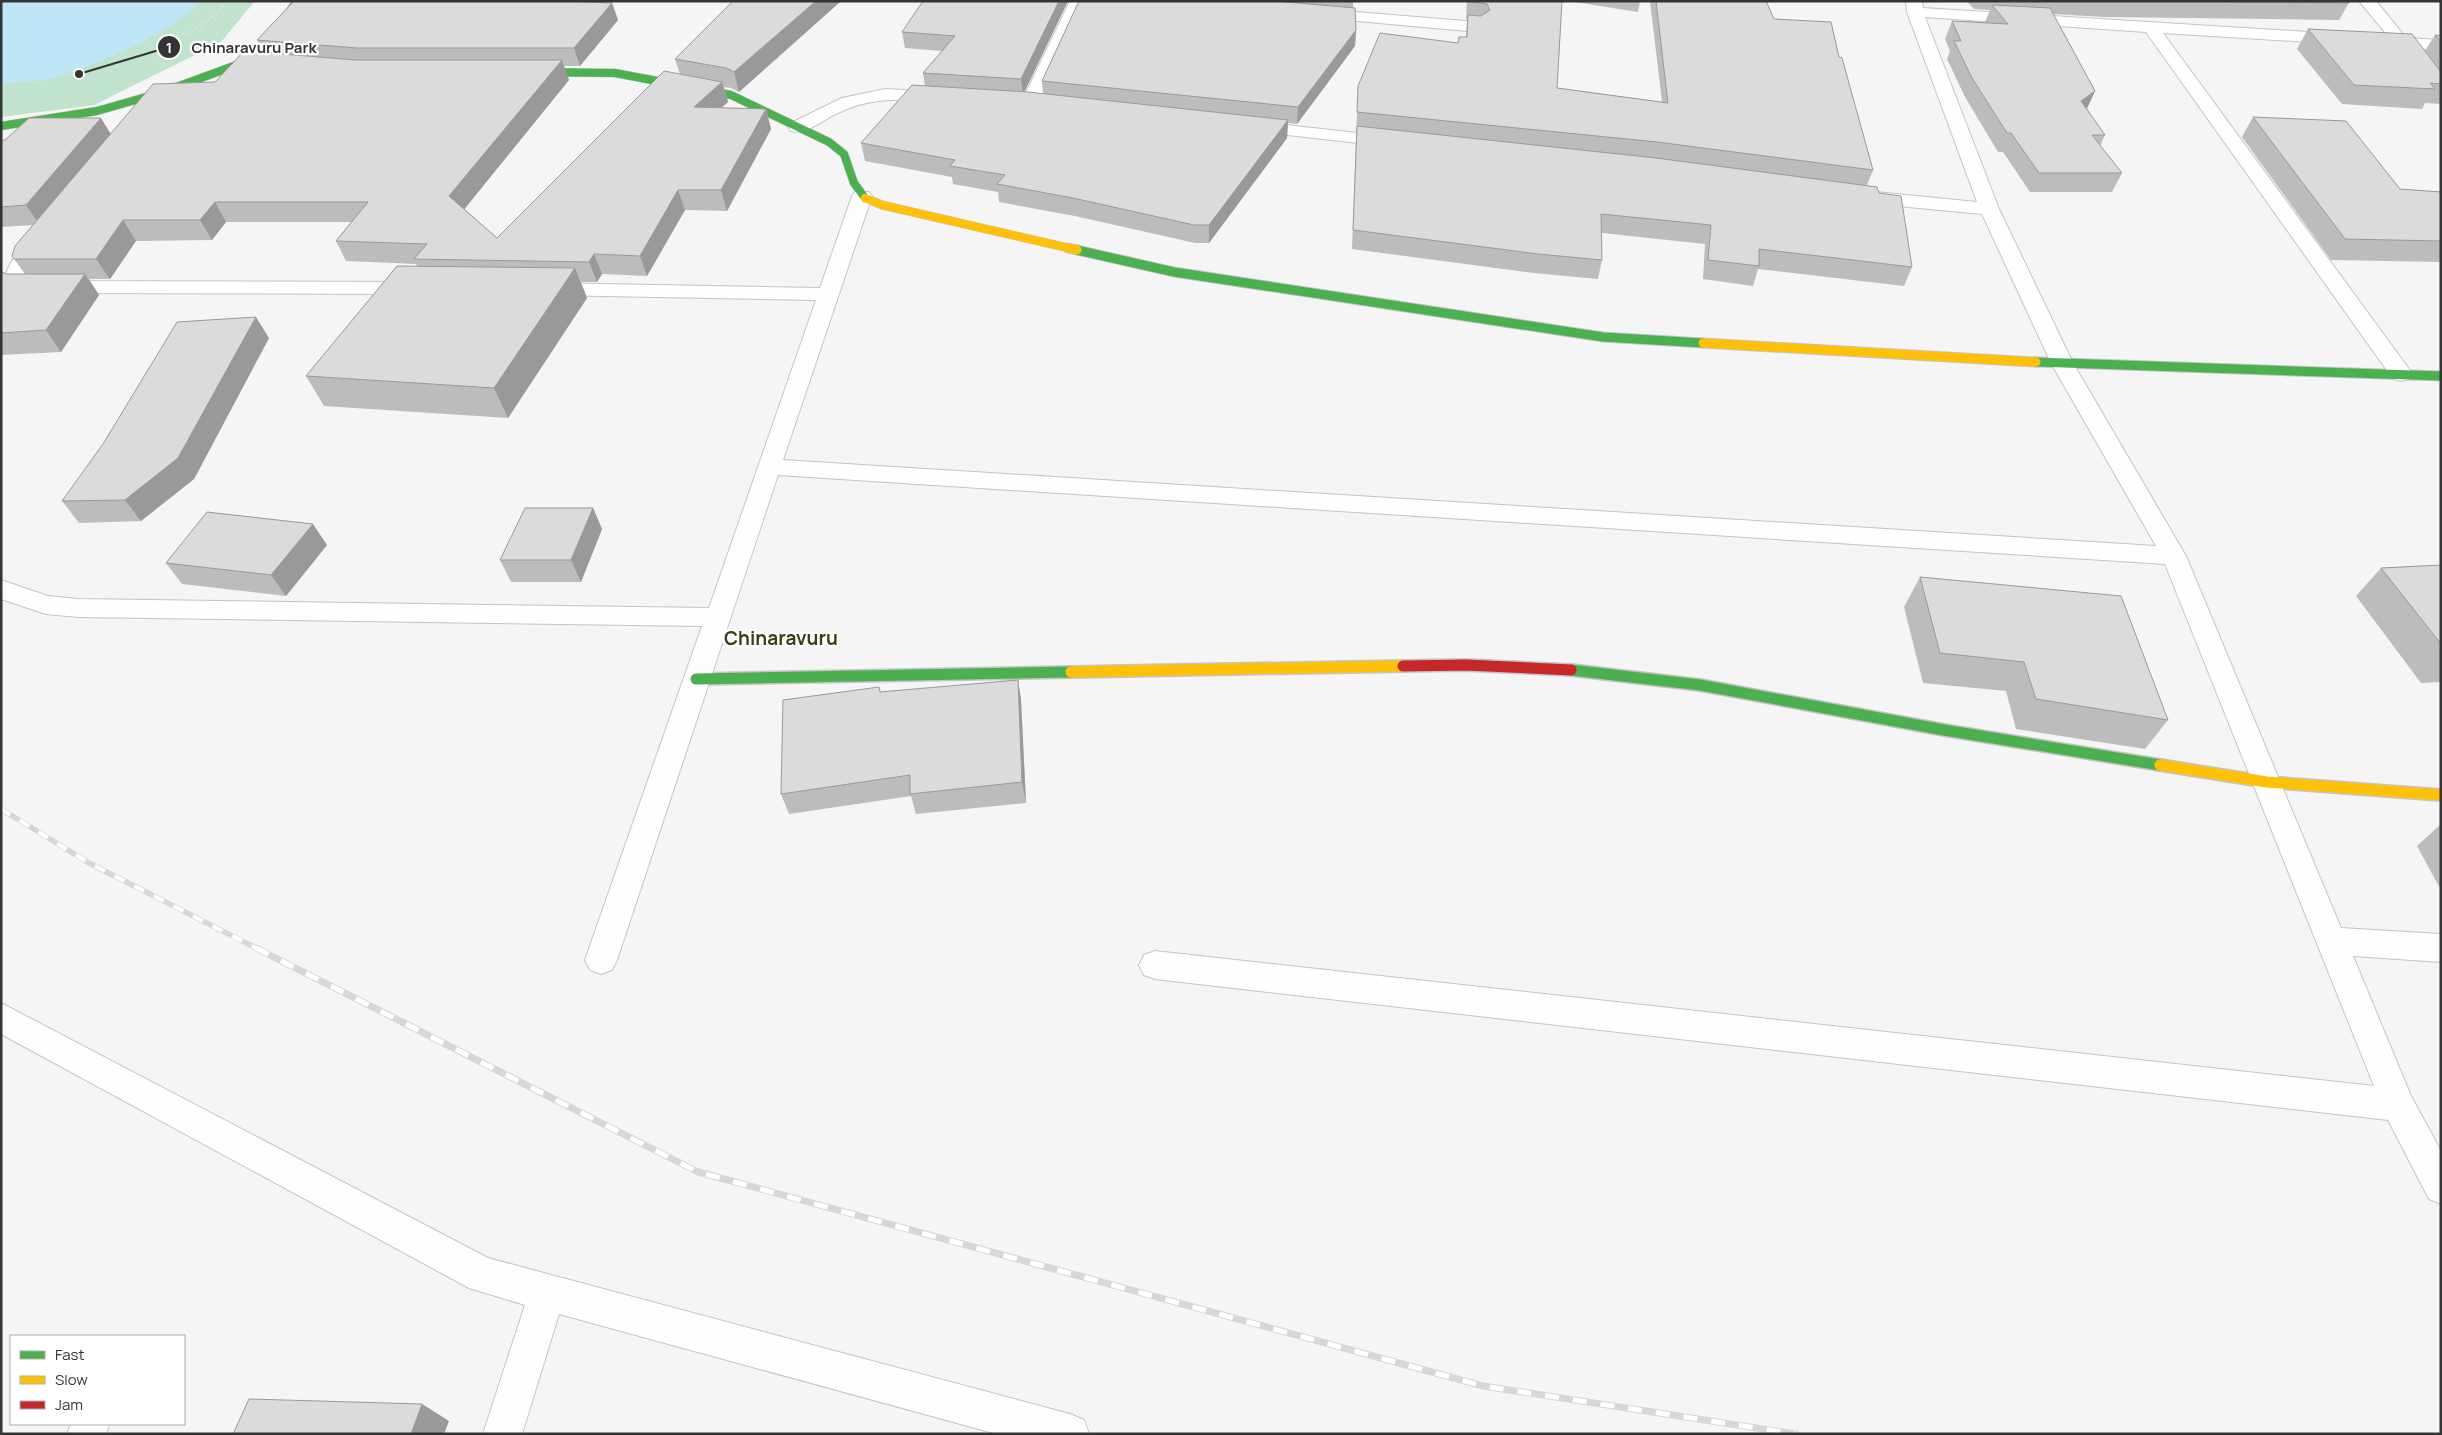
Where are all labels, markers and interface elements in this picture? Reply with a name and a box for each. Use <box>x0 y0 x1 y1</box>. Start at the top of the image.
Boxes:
callout: Chinaravuru Park <box>157 32 326 62</box>
text: 1 <box>166 37 172 58</box>
text: Chinaravuru Park <box>192 37 317 58</box>
district label: Chinaravuru <box>724 625 838 651</box>
legend <box>10 1335 185 1425</box>
text: Fast <box>55 1344 84 1365</box>
text: Slow <box>55 1369 88 1390</box>
text: Jam <box>55 1394 83 1415</box>

